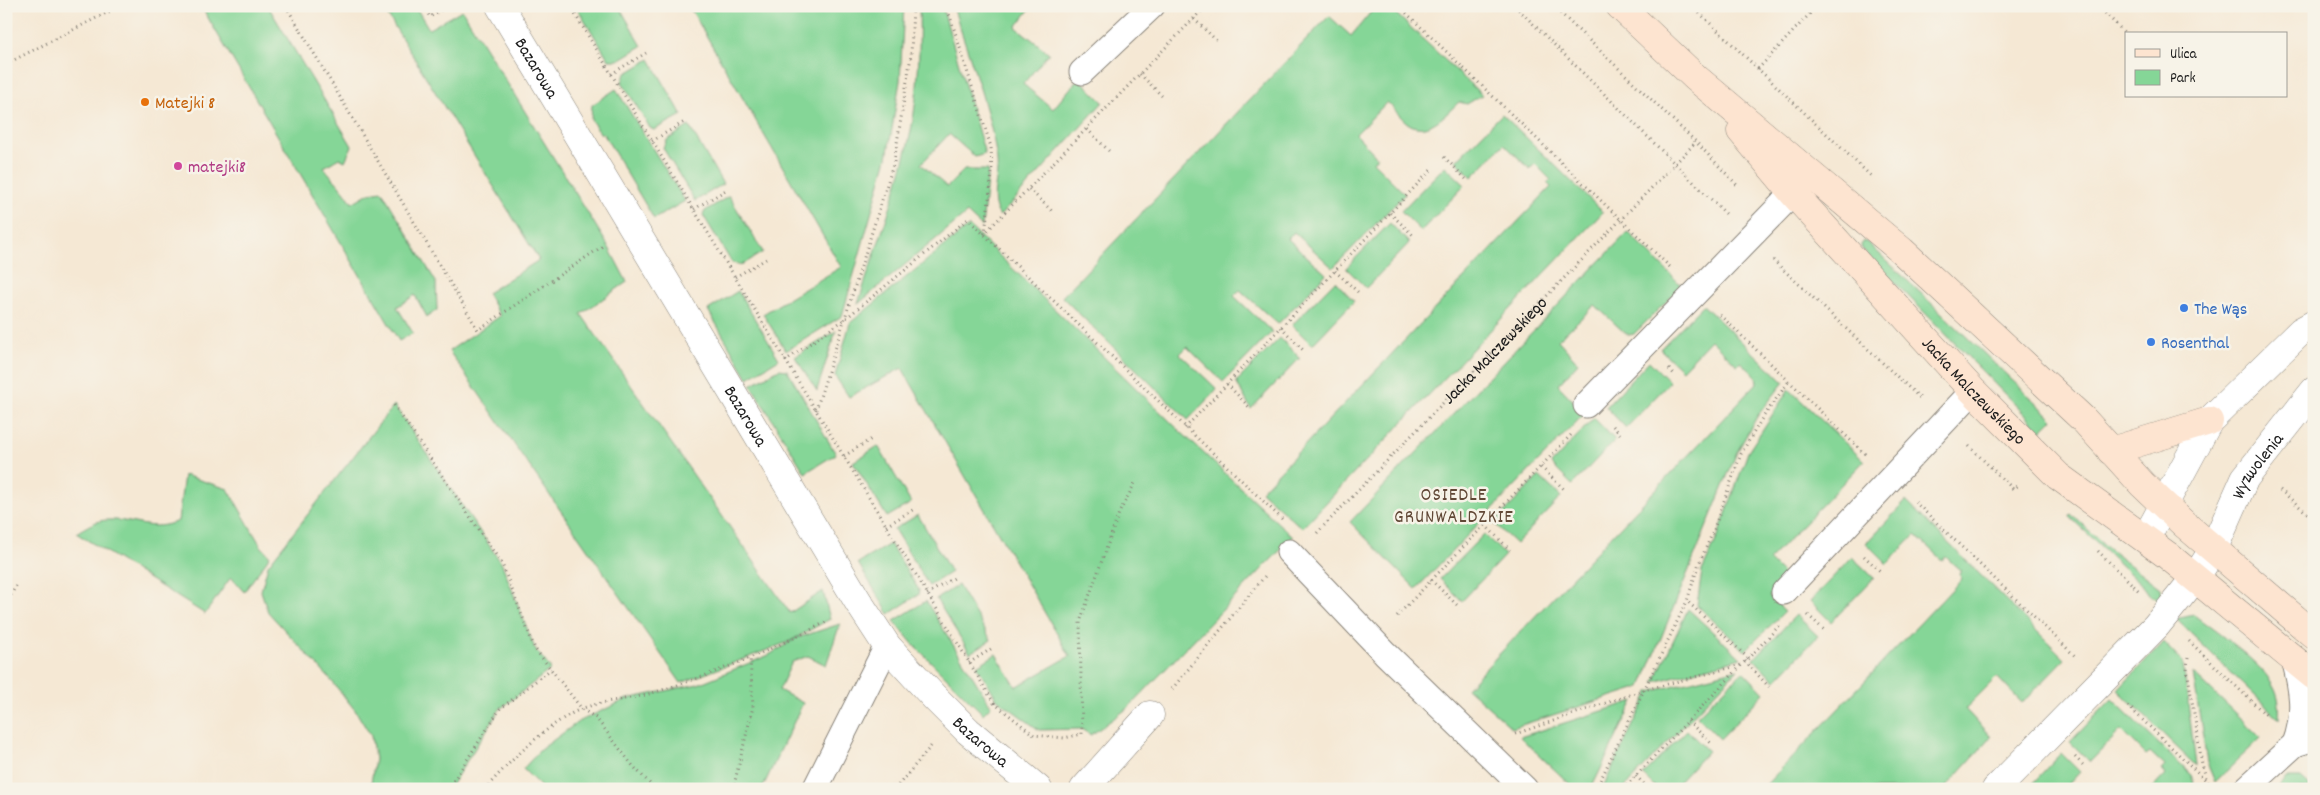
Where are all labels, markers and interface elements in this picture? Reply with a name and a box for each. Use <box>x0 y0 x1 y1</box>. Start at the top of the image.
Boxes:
legend <box>2125 32 2288 98</box>
street label: Bazarowa <box>507 34 563 105</box>
text: Ulica <box>2170 44 2198 66</box>
text: Park <box>2170 68 2196 90</box>
place label: Matejki 8 <box>155 92 215 117</box>
marker: Matejki 8 <box>139 96 151 108</box>
place label: matejki8 <box>188 156 246 181</box>
marker: matejki8 <box>172 160 184 172</box>
street label: Jacka Malczewskiego <box>1438 292 1554 411</box>
place label: The Wąs <box>2194 298 2247 323</box>
marker: The Wąs <box>2178 302 2190 314</box>
street label: Jacka Malczewskiego <box>1915 332 2030 452</box>
place label: Rosenthal <box>2161 332 2230 357</box>
marker: Rosenthal <box>2145 336 2157 348</box>
street label: Bazarowa <box>716 382 772 453</box>
street label: Wyzwolenia <box>2227 428 2291 504</box>
district label: OSIEDLE GRUNWALDZKIE <box>1394 483 1514 532</box>
street label: Bazarowa <box>945 712 1013 775</box>

